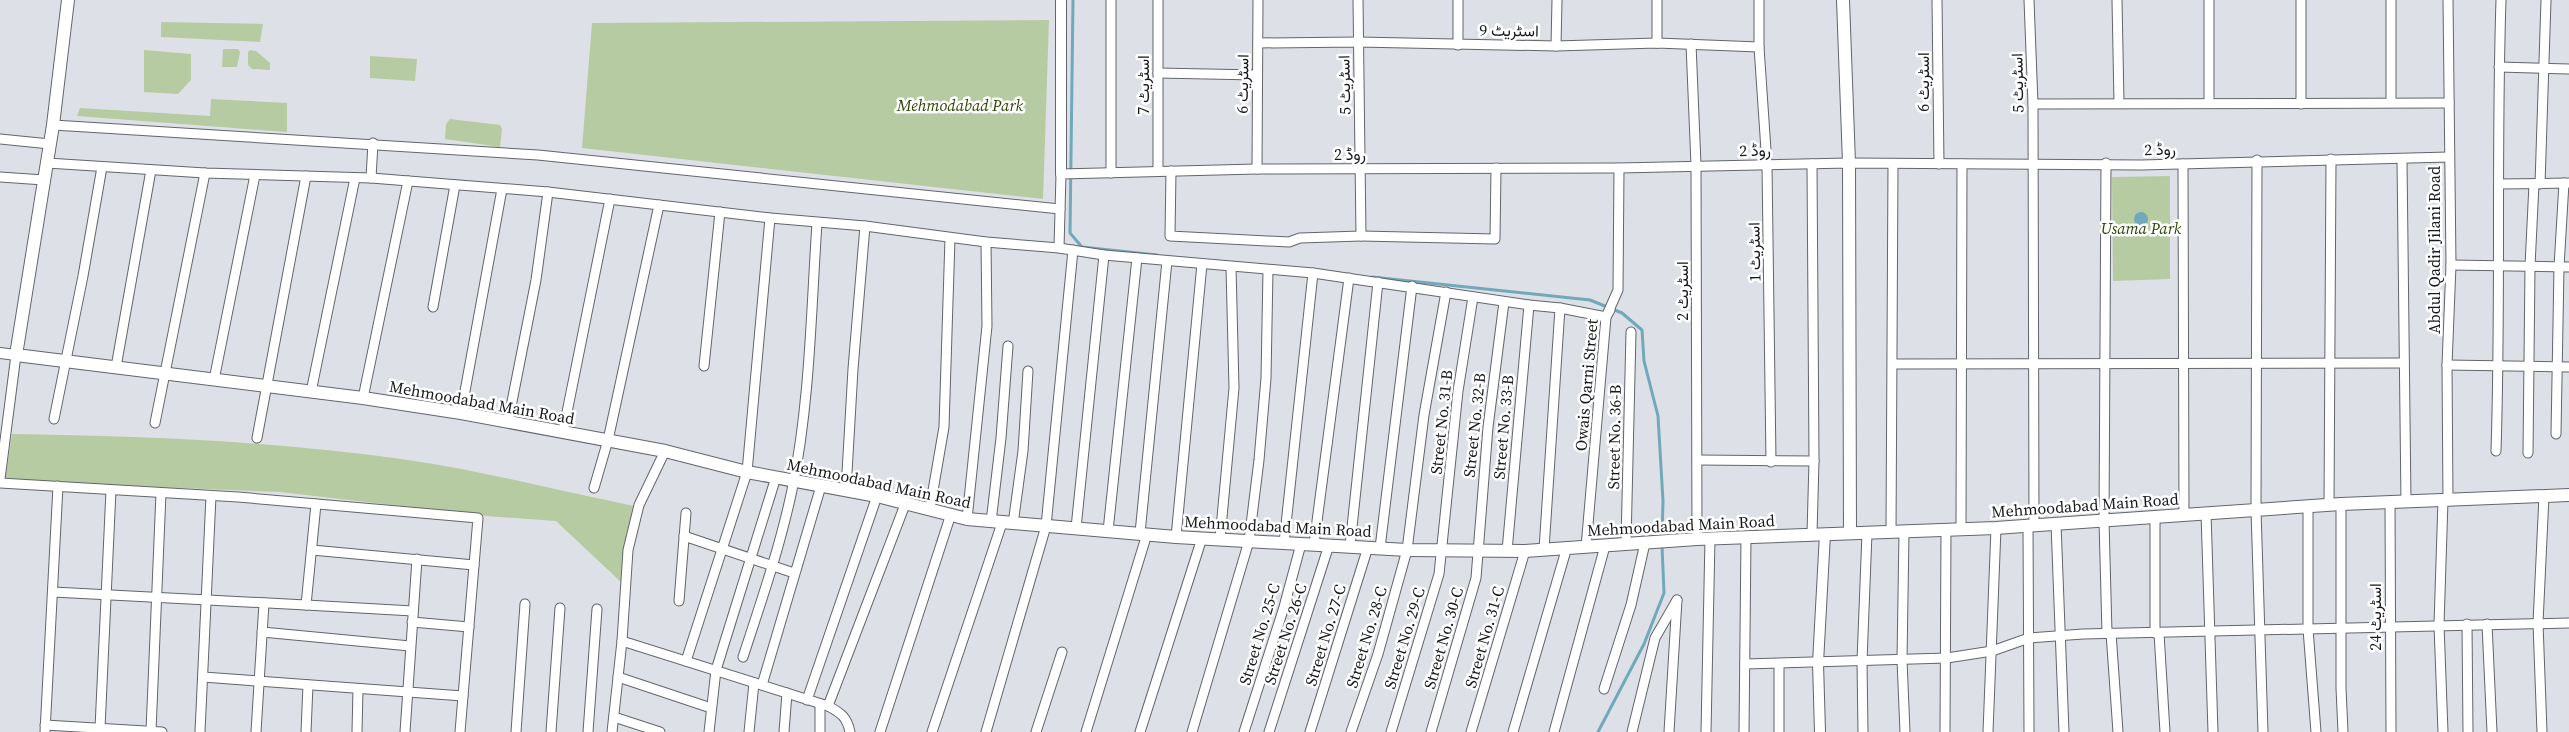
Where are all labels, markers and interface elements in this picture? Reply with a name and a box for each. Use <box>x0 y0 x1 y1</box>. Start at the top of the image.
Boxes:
street label: اسٹریٹ 9 <box>1479 18 1539 42</box>
street label: اسٹریٹ 6 <box>1912 52 1934 112</box>
street label: اسٹریٹ 5 <box>2005 53 2029 113</box>
street label: اسٹریٹ 6 <box>1230 54 1254 114</box>
street label: اسٹریٹ 7 <box>1132 55 1154 115</box>
street label: اسٹریٹ 5 <box>1332 55 1356 115</box>
park label: Mehmodabad Park <box>896 94 1023 116</box>
street label: روڈ 2 <box>2144 138 2176 160</box>
street label: روڈ 2 <box>1739 139 1771 161</box>
street label: روڈ 2 <box>1334 143 1366 165</box>
street label: Abdul Qadir Jilani Road <box>2423 166 2445 334</box>
park label: Usama Park <box>2101 217 2182 239</box>
street label: اسٹریٹ 1 <box>1742 222 1766 282</box>
street label: اسٹریٹ 2 <box>1671 261 1693 321</box>
street label: Owais Qarni Street <box>1569 317 1603 452</box>
street label: Street No. 31-B <box>1425 369 1457 475</box>
street label: Street No. 32-B <box>1458 372 1490 478</box>
street label: Street No. 33-B <box>1487 374 1519 480</box>
street label: Mehmoodabad Main Road <box>388 375 576 429</box>
street label: Street No. 36-B <box>1602 384 1626 490</box>
street label: Mehmoodabad Main Road <box>785 453 973 513</box>
street label: Mehmoodabad Main Road <box>1991 487 2179 523</box>
street label: Mehmoodabad Main Road <box>1587 509 1775 541</box>
street label: Mehmoodabad Main Road <box>1184 510 1372 542</box>
street label: Street No. 25-C <box>1233 581 1285 687</box>
street label: Street No. 26-C <box>1258 581 1312 687</box>
street label: Street No. 27-C <box>1299 582 1351 688</box>
street label: اسٹریٹ 24 <box>2364 583 2386 651</box>
street label: Street No. 28-C <box>1340 584 1392 690</box>
street label: Street No. 31-C <box>1459 584 1509 690</box>
street label: Street No. 29-C <box>1378 585 1430 691</box>
street label: Street No. 30-C <box>1418 585 1468 691</box>

